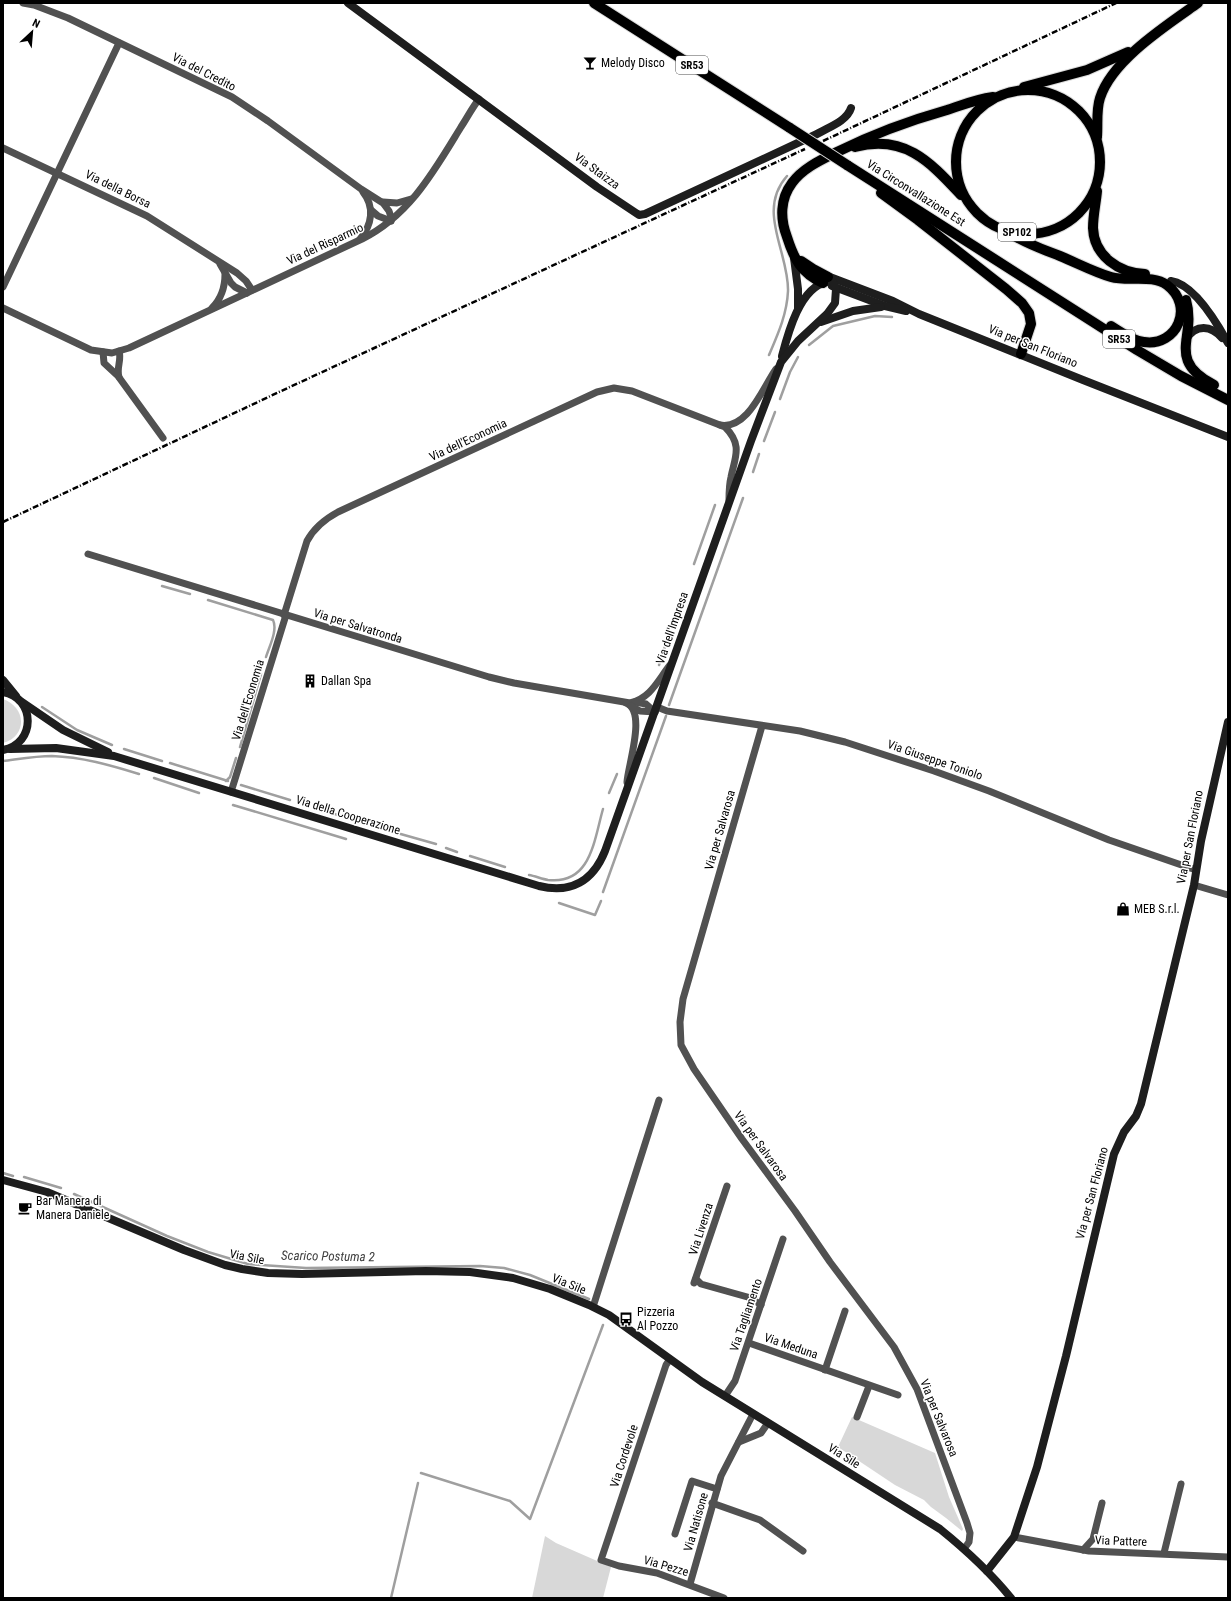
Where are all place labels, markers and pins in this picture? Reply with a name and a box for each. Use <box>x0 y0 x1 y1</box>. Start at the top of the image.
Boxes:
bar icon: Melody Disco <box>582 55 598 71</box>
place label: Melody Disco <box>601 56 665 70</box>
building icon: Dallan Spa <box>302 673 318 689</box>
place label: Dallan Spa <box>321 674 372 688</box>
shop icon: MEB S.r.l. <box>1115 901 1131 917</box>
place label: MEB S.r.l. <box>1134 902 1180 916</box>
place label: Bar Manera di Manera Daniele <box>36 1194 110 1222</box>
cafe icon: Bar Manera di Manera Daniele <box>17 1200 33 1216</box>
place label: Pizzeria Al Pozzo <box>637 1305 678 1333</box>
bus stop icon: Pizzeria Al Pozzo <box>618 1311 634 1327</box>

